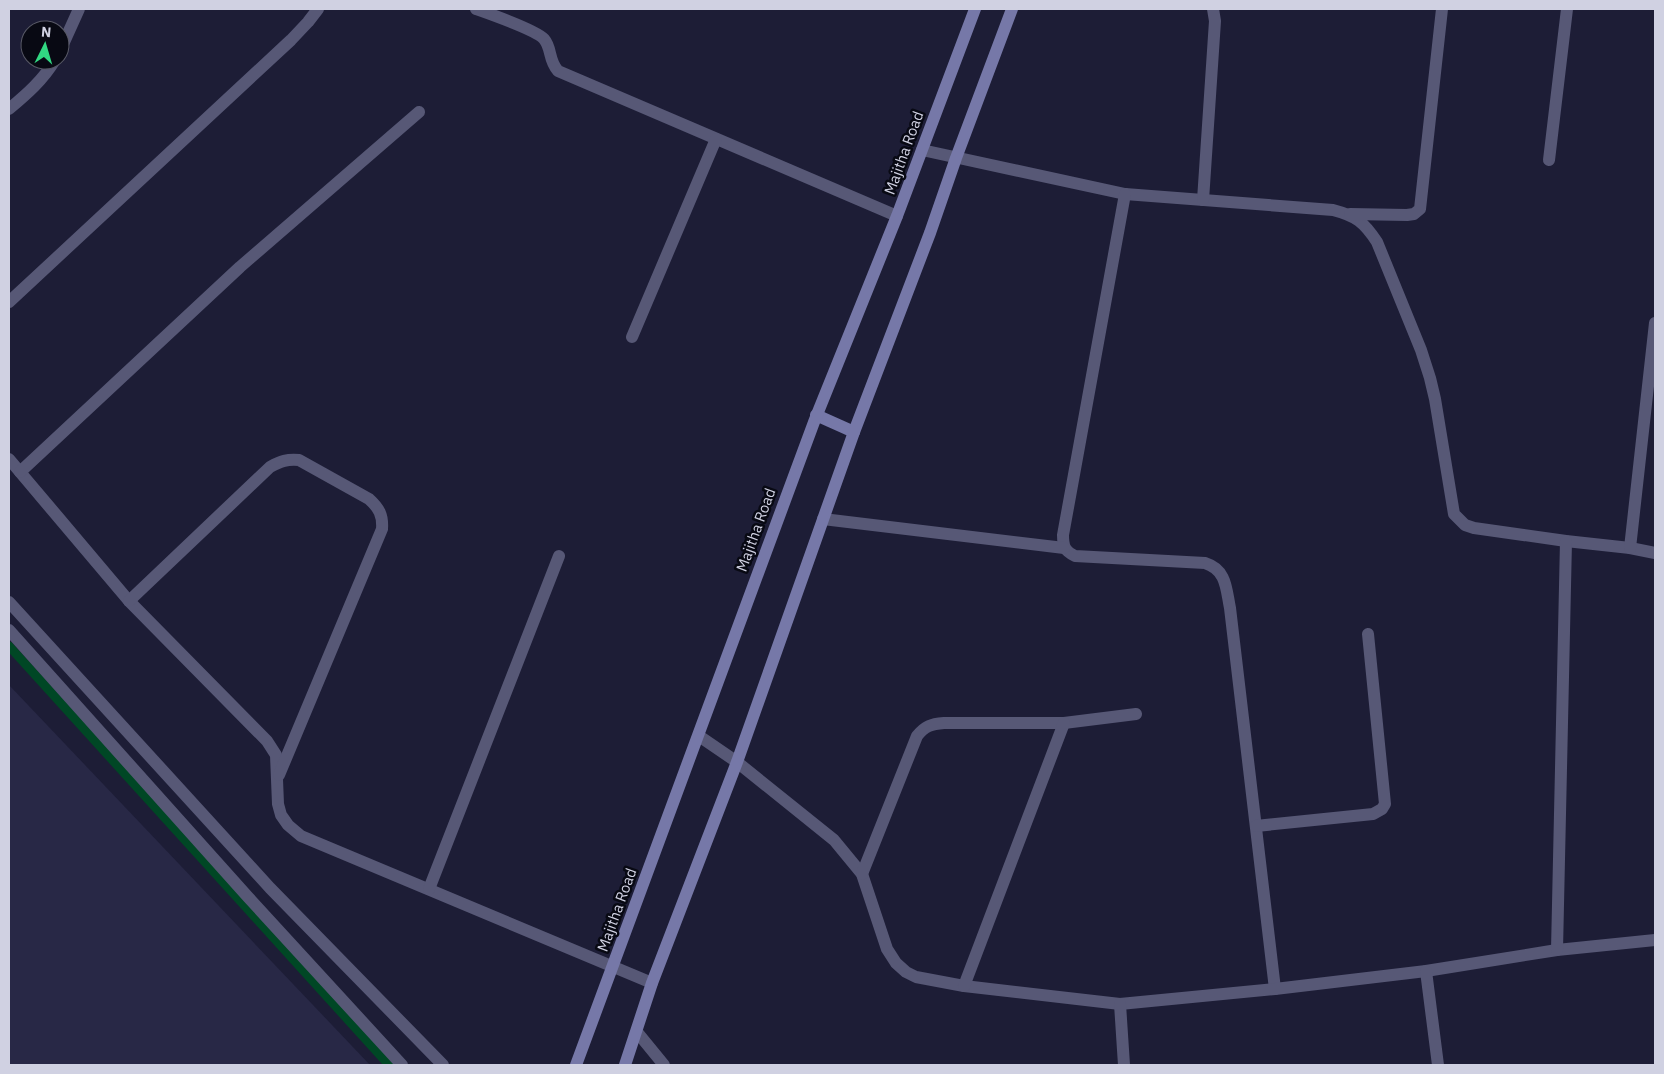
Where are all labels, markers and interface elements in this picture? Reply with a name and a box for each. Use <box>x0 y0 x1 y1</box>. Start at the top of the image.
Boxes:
north arrow <box>20 20 70 70</box>
text: N <box>40 23 52 41</box>
street label: Majitha Road <box>880 108 927 197</box>
street label: Majitha Road <box>732 485 779 574</box>
street label: Majitha Road <box>593 865 640 954</box>

